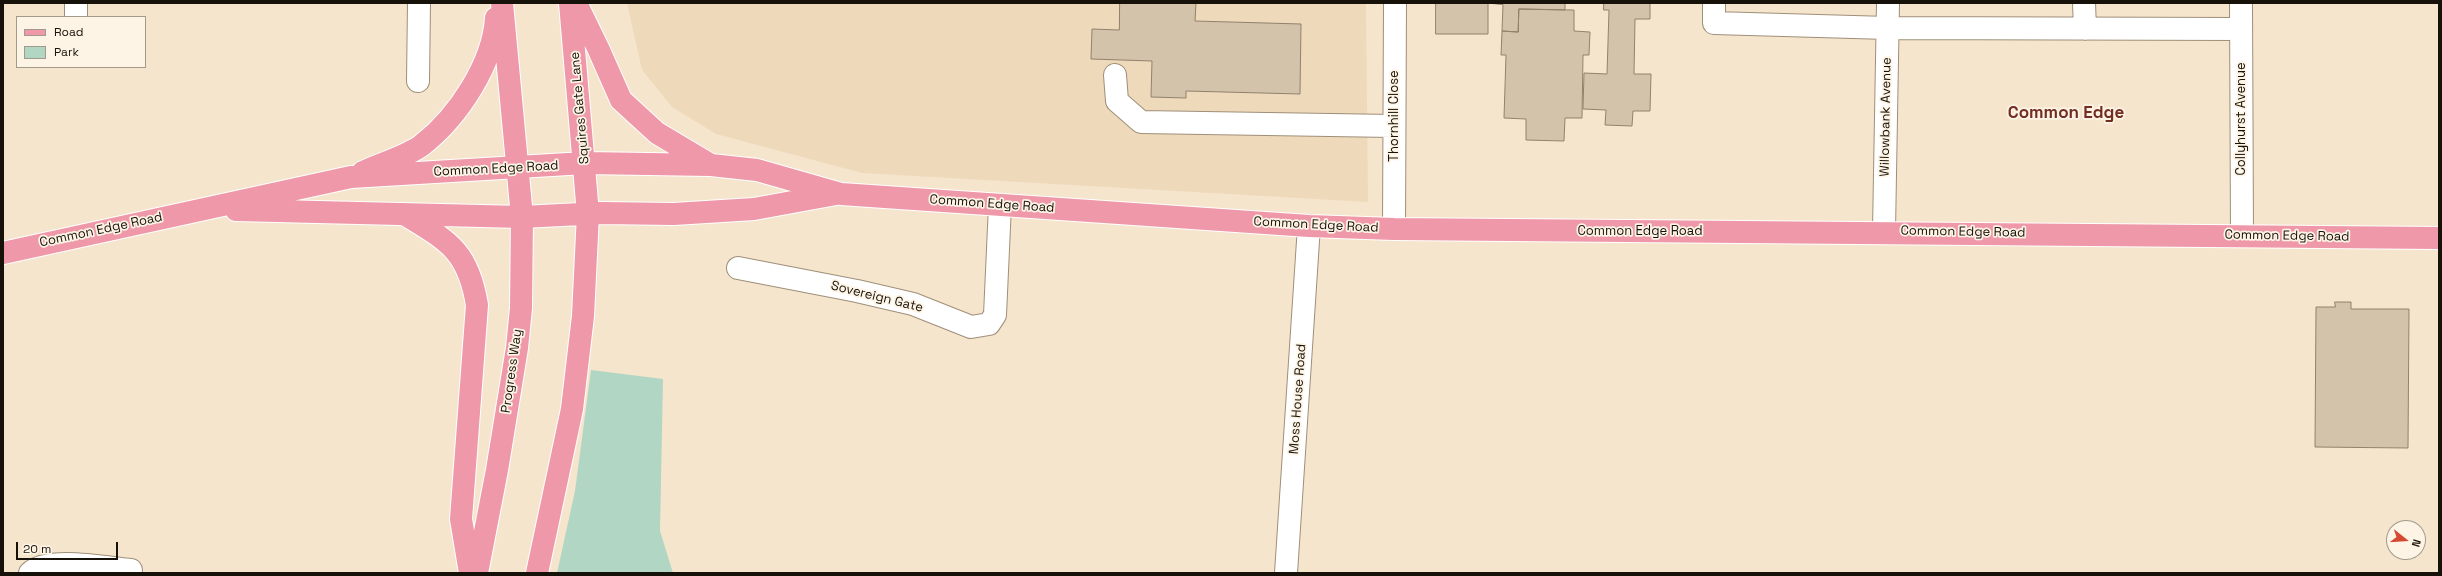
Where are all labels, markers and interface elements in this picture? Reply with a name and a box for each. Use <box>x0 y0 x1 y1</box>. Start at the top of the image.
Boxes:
legend <box>16 16 146 68</box>
text: Road <box>54 24 83 40</box>
text: Park <box>54 44 79 60</box>
street label: Squires Gate Lane <box>567 51 593 165</box>
street label: Willowbank Avenue <box>1877 57 1895 177</box>
street label: Collyhurst Avenue <box>2233 62 2249 176</box>
street label: Thornhill Close <box>1386 70 1402 162</box>
district label: Common Edge <box>2008 103 2124 123</box>
street label: Common Edge Road <box>433 158 559 180</box>
street label: Common Edge Road <box>929 192 1055 216</box>
street label: Common Edge Road <box>38 209 164 251</box>
street label: Common Edge Road <box>1253 214 1379 236</box>
street label: Common Edge Road <box>1577 223 1703 239</box>
street label: Common Edge Road <box>1900 223 2026 241</box>
street label: Common Edge Road <box>2224 227 2350 245</box>
street label: Sovereign Gate <box>829 278 925 316</box>
street label: Progress Way <box>498 328 526 414</box>
street label: Moss House Road <box>1286 343 1310 455</box>
north arrow <box>2386 520 2426 560</box>
scale bar <box>18 534 120 560</box>
text: N <box>2409 538 2424 549</box>
text: 20 m <box>23 541 51 557</box>

